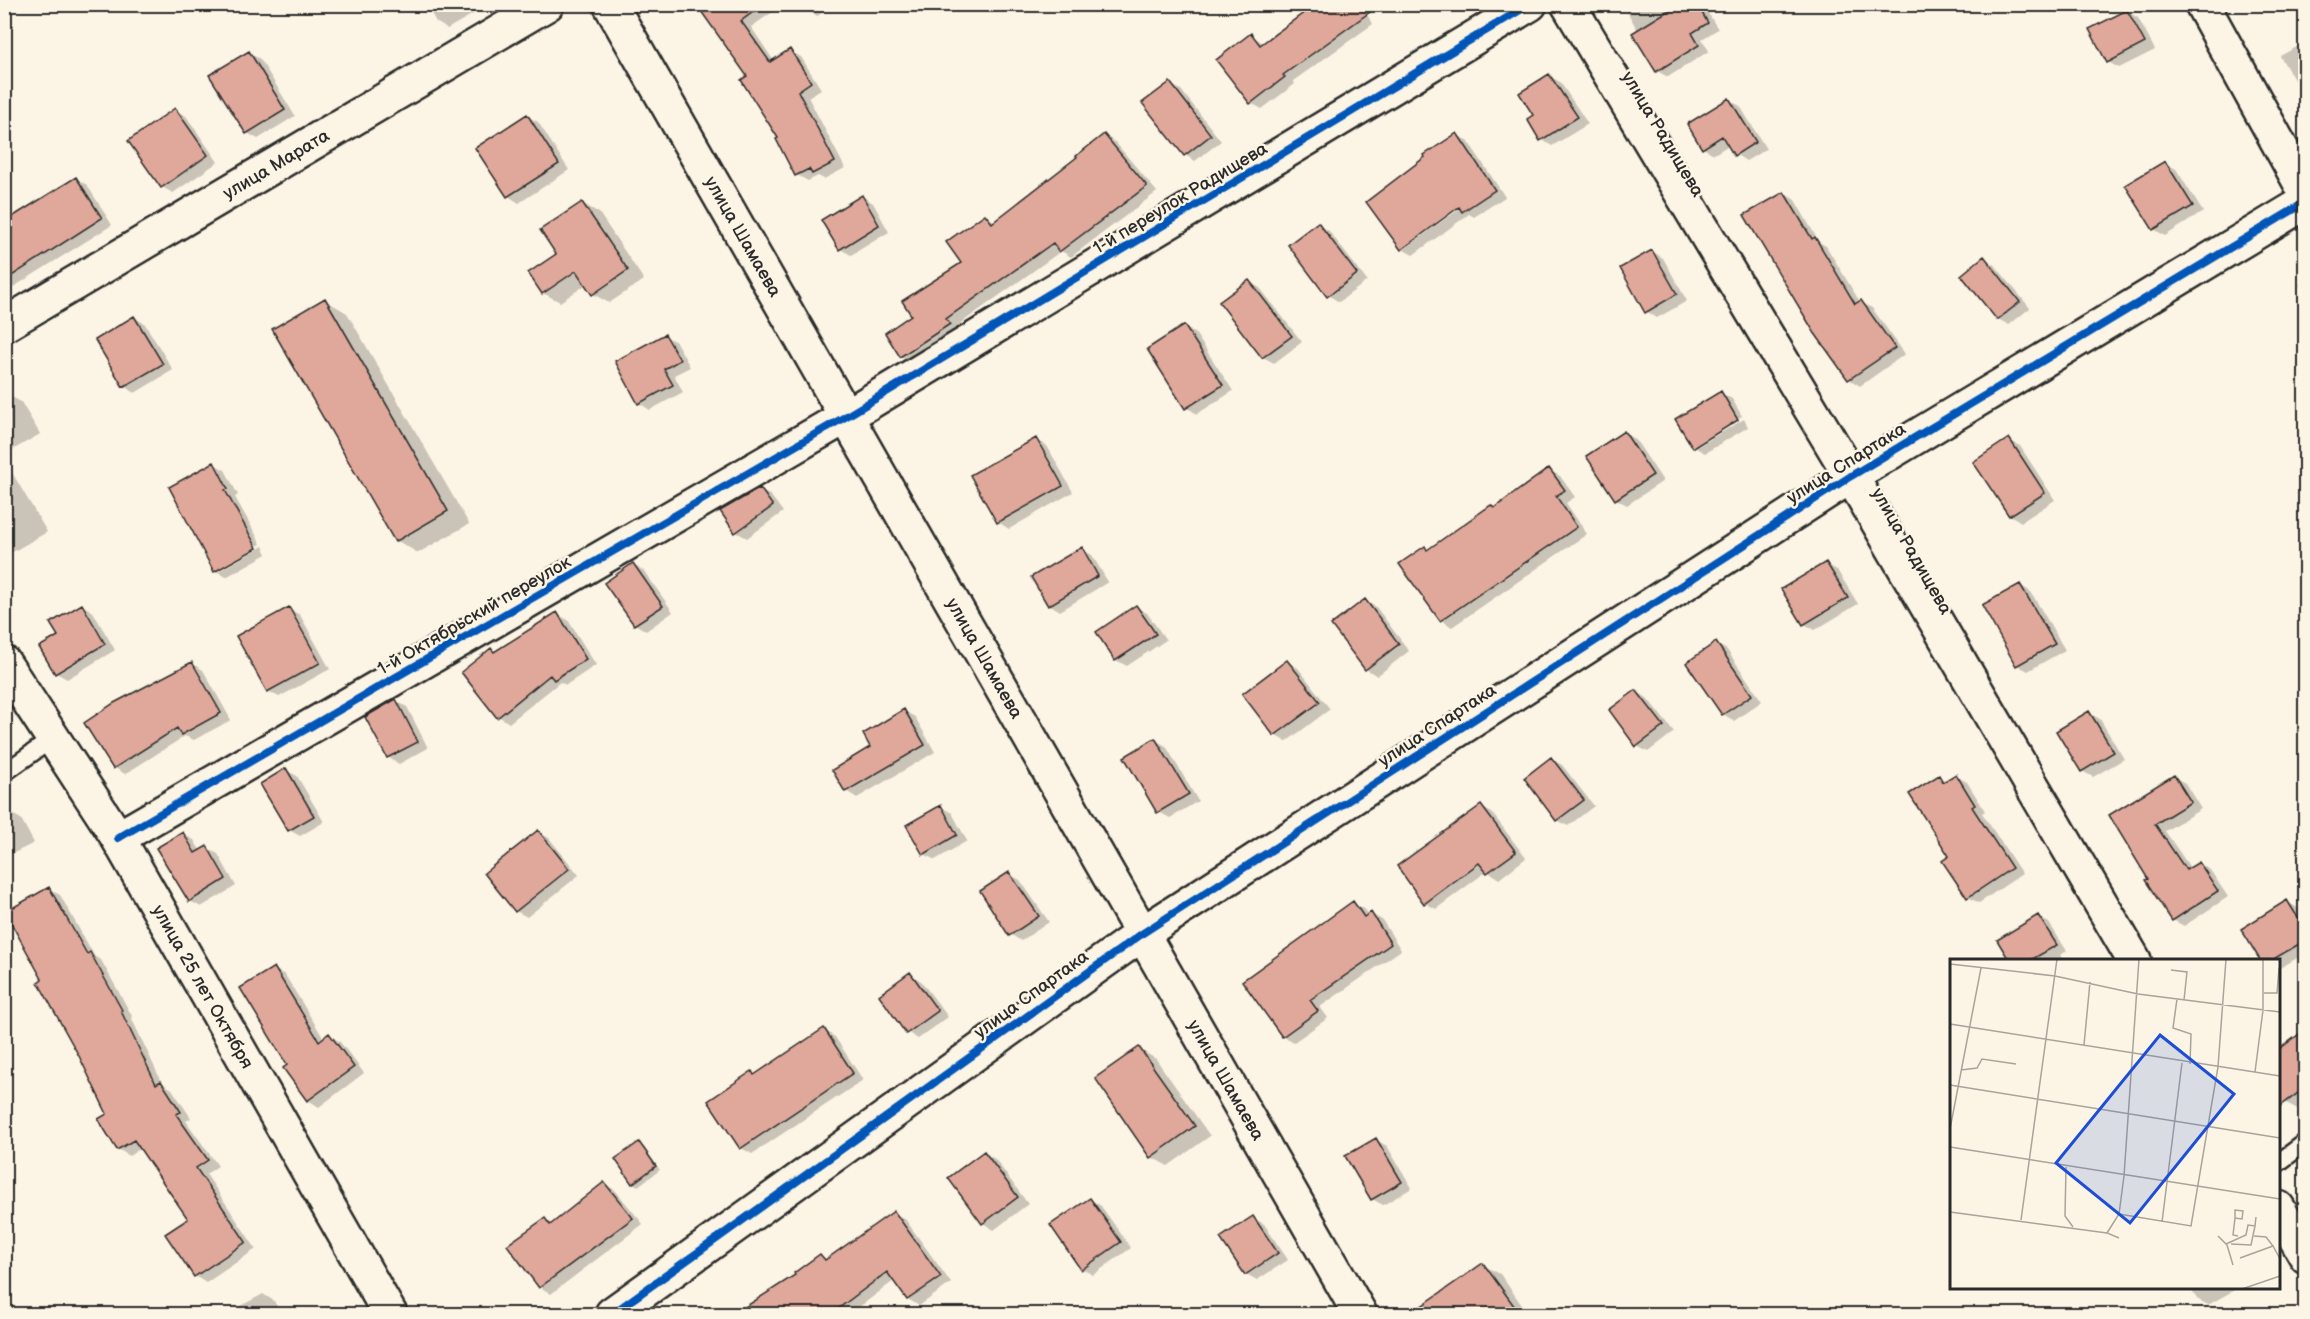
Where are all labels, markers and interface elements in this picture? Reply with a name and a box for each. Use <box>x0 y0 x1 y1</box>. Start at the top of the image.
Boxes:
street label: улица Радищева <box>1617 68 1708 201</box>
street label: улица Марата <box>219 125 334 204</box>
street label: 1-й переулок Радищева <box>1089 138 1271 259</box>
street label: улица Шамаева <box>700 173 786 301</box>
street label: улица Спартака <box>1783 418 1910 508</box>
street label: улица Радищева <box>1867 484 1956 619</box>
street label: 1-й Октябрьский переулок <box>374 551 575 680</box>
street label: улица Шамаева <box>941 595 1027 723</box>
street label: улица Спартака <box>1374 679 1500 771</box>
street label: улица 25 лет Октября <box>147 901 257 1072</box>
street label: улица Спартака <box>970 946 1093 1043</box>
inset map <box>1950 959 2280 1289</box>
street label: улица Шамаева <box>1183 1016 1269 1145</box>

